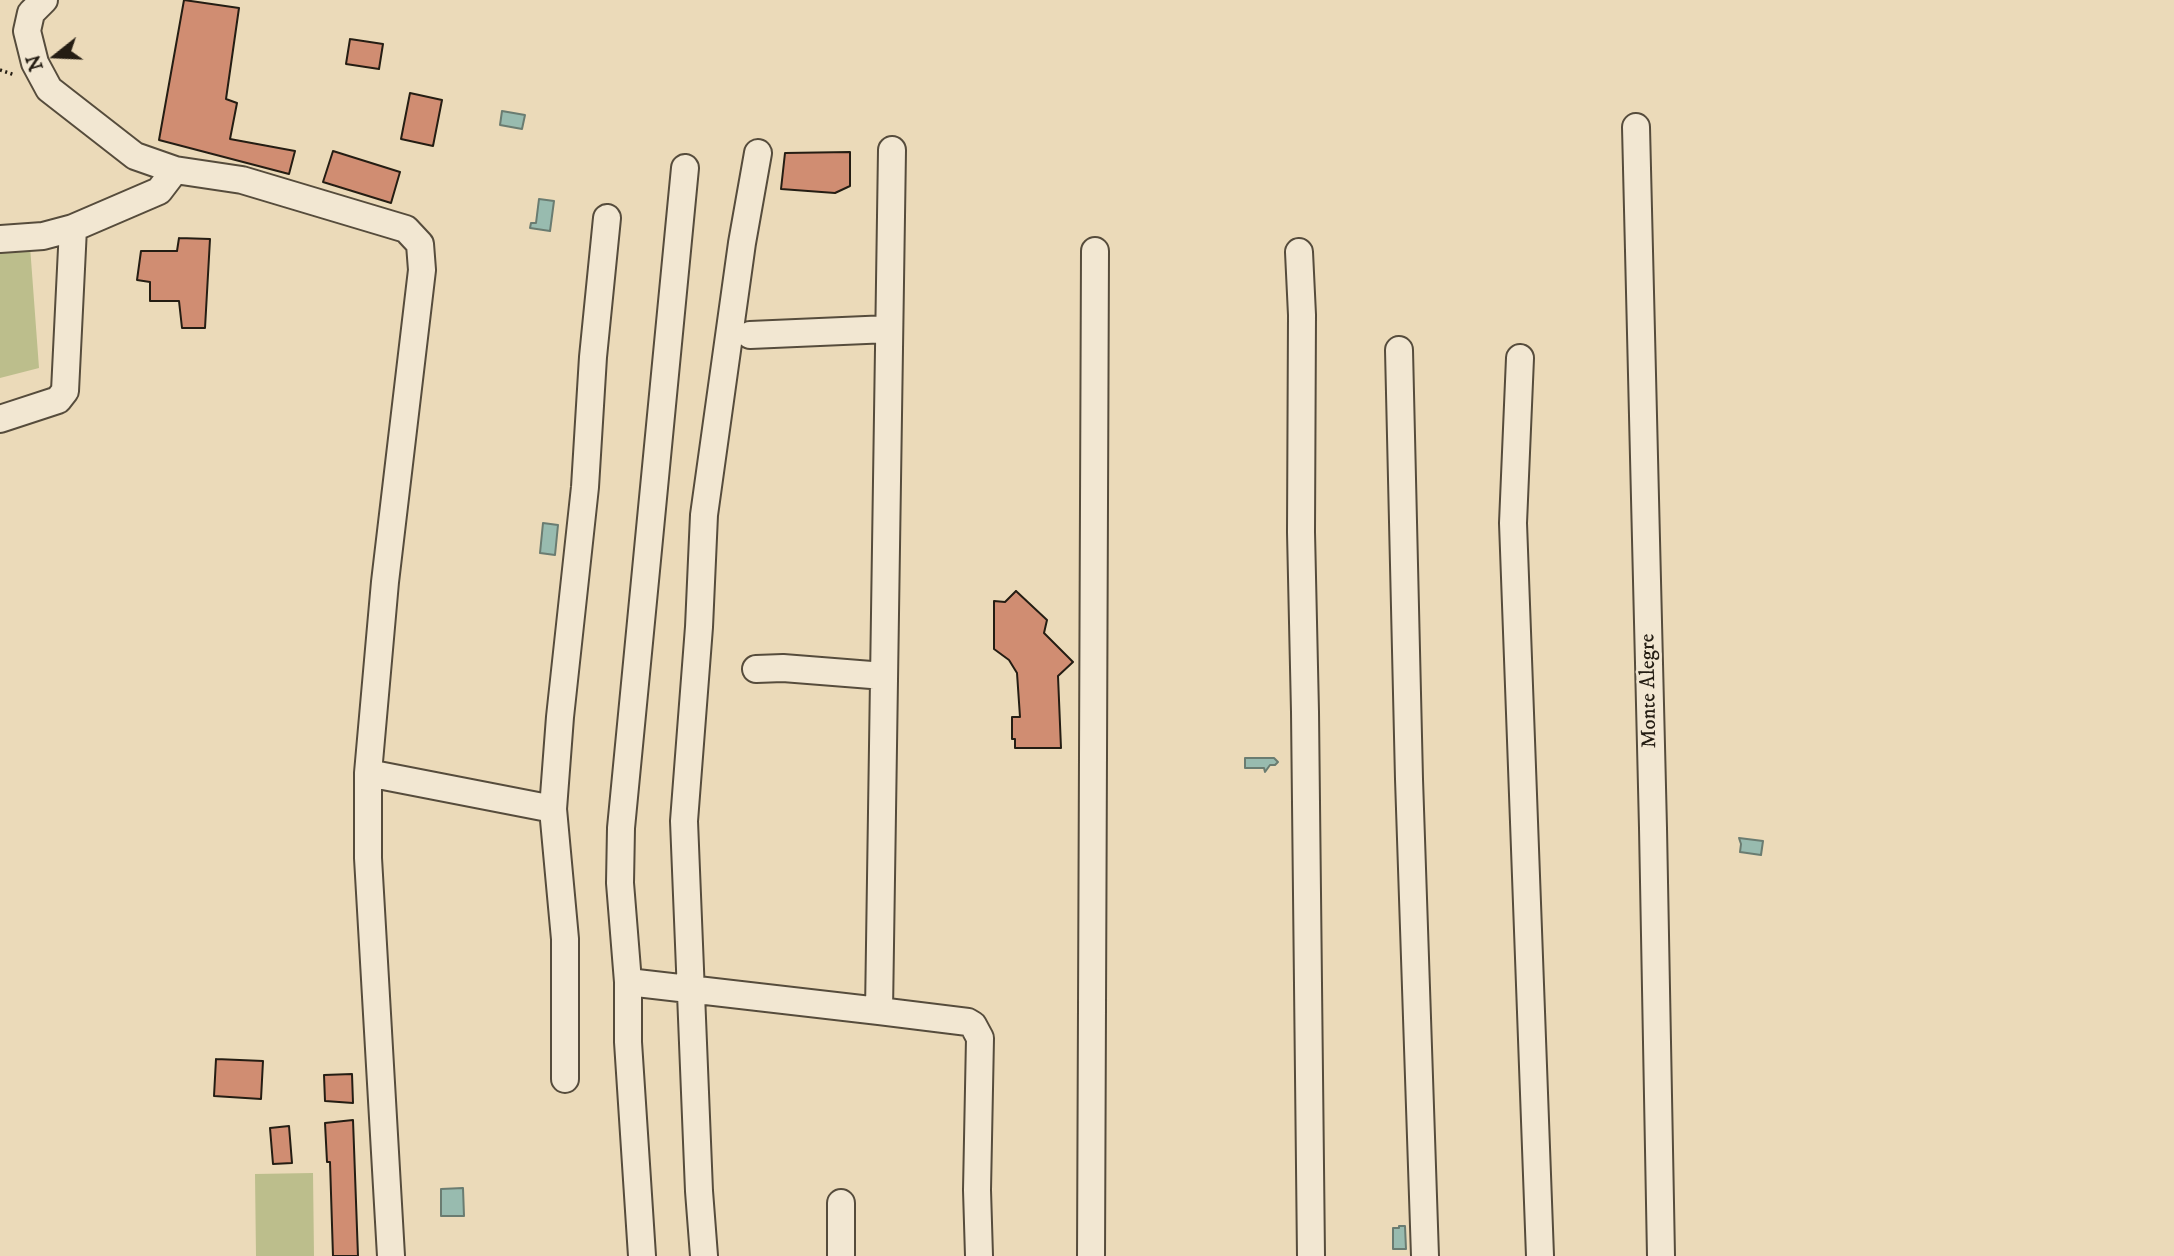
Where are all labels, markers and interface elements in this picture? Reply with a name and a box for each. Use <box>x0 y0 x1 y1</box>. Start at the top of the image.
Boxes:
north arrow <box>21 21 91 91</box>
text: N <box>22 52 49 74</box>
street label: Monte Alegre <box>1636 633 1664 749</box>

